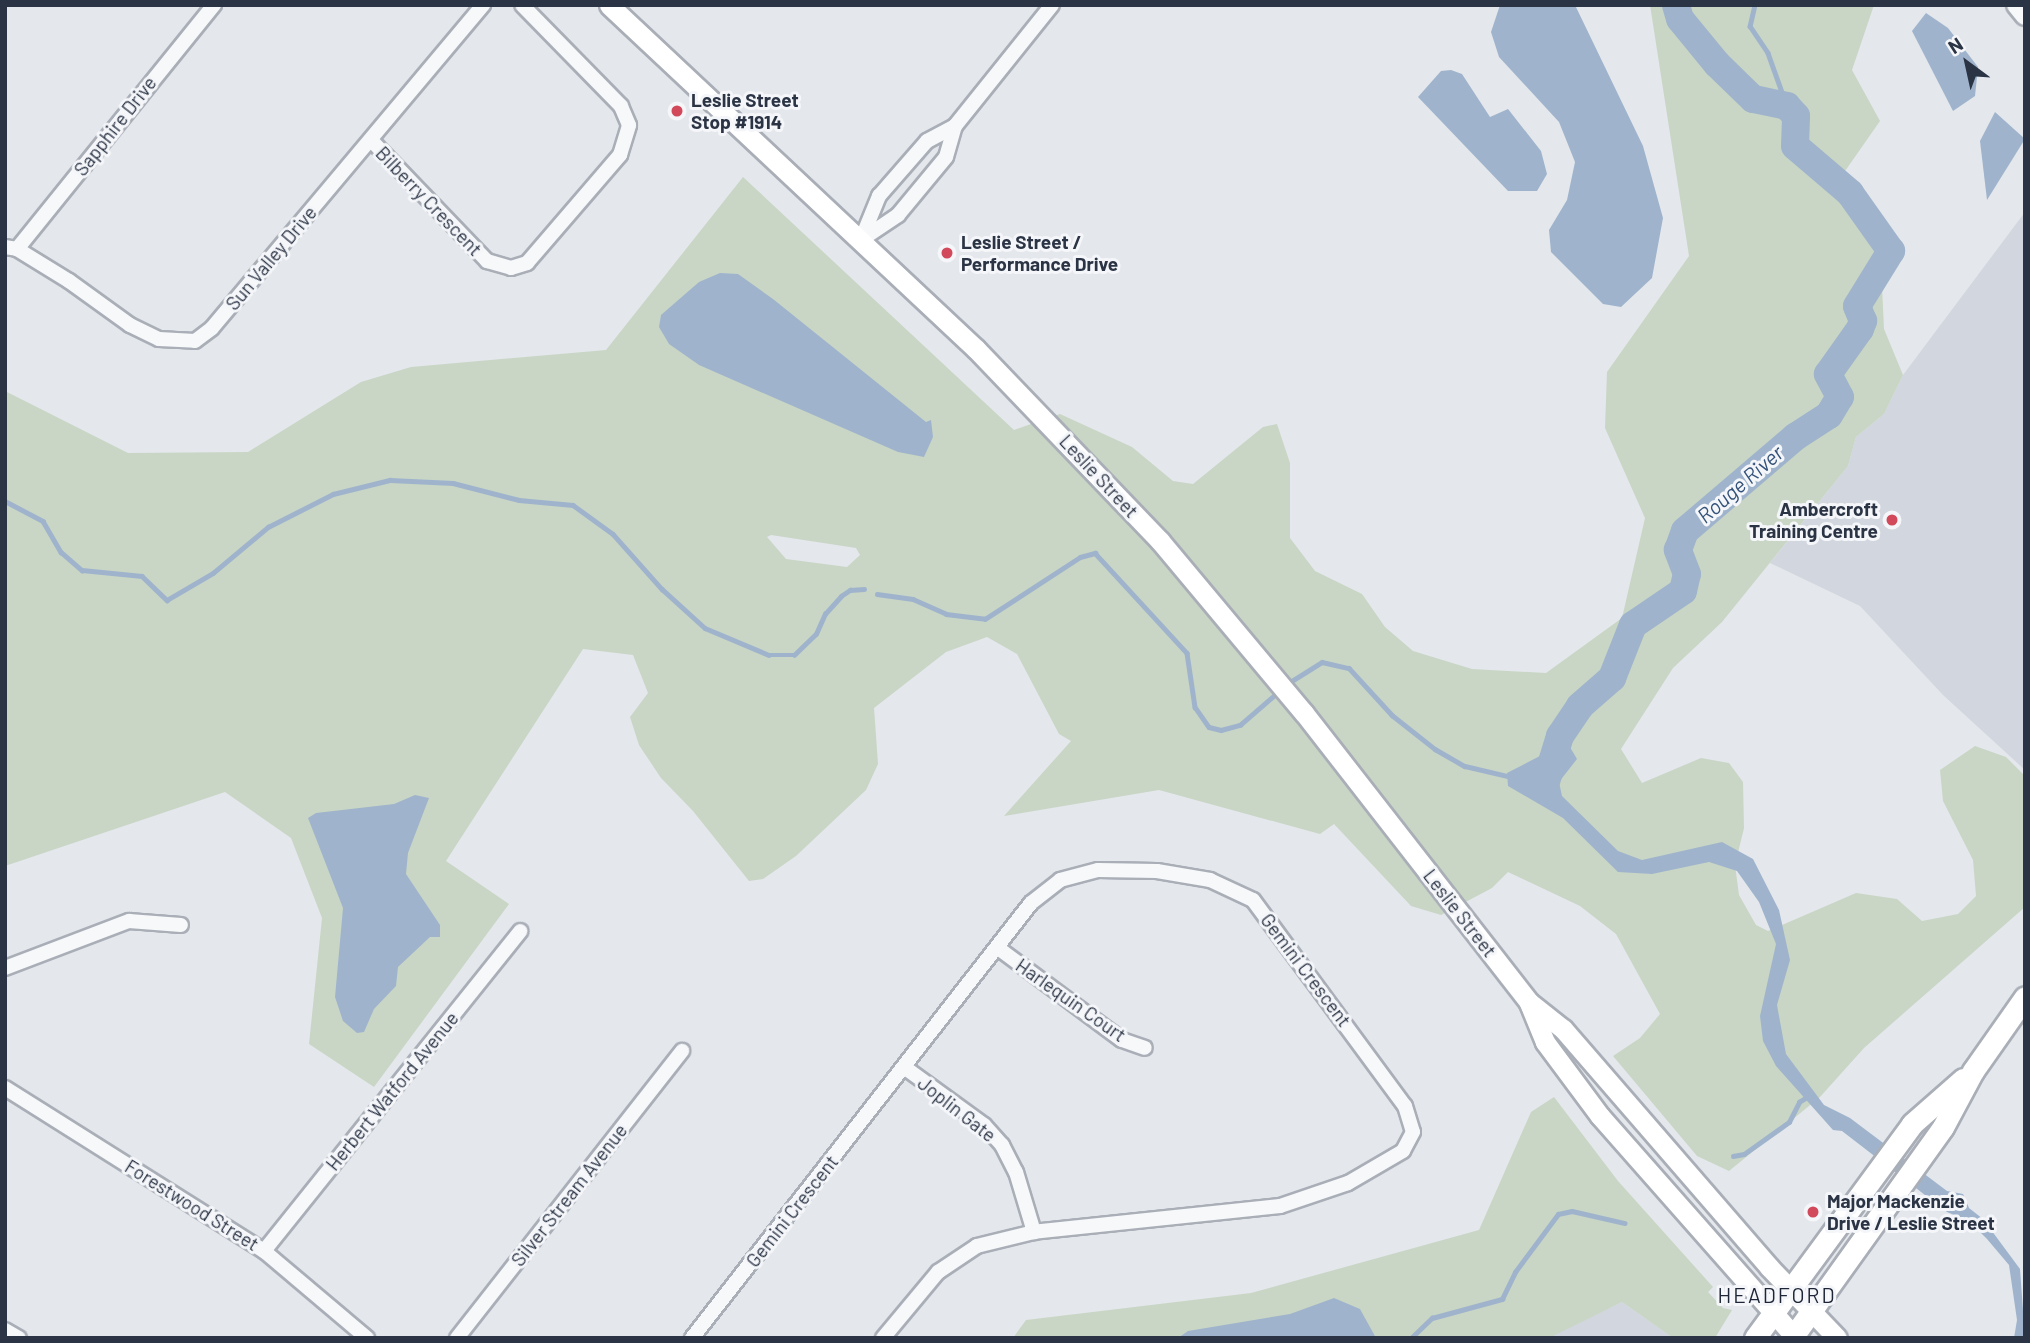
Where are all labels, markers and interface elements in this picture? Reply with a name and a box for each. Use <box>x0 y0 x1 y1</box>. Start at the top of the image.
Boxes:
north arrow <box>1932 28 2002 98</box>
text: N <box>1944 32 1967 58</box>
street label: Sapphire Drive <box>69 72 161 180</box>
place label: Leslie Street Stop #1914 <box>691 89 799 133</box>
marker: Leslie Street Stop #1914 <box>669 103 685 119</box>
street label: Bilberry Crescent <box>371 142 487 260</box>
street label: Sun Valley Drive <box>221 201 321 315</box>
place label: Leslie Street / Performance Drive <box>961 231 1118 275</box>
marker: Leslie Street / Performance Drive <box>939 245 955 261</box>
street label: Leslie Street <box>1055 430 1143 522</box>
water label: Rouge River <box>1692 440 1788 528</box>
place label: Ambercroft Training Centre <box>1749 498 1878 542</box>
marker: Ambercroft Training Centre <box>1884 512 1900 528</box>
street label: Leslie Street <box>1419 865 1501 961</box>
street label: Gemini Crescent <box>1256 909 1356 1031</box>
street label: Harlequin Court <box>1012 954 1130 1046</box>
street label: Herbert Watford Avenue <box>321 1007 463 1175</box>
street label: Joplin Gate <box>913 1071 1001 1147</box>
street label: Silver Stream Avenue <box>506 1119 632 1271</box>
street label: Gemini Crescent <box>741 1150 843 1272</box>
street label: Forestwood Street <box>121 1155 263 1255</box>
place label: Major Mackenzie Drive / Leslie Street <box>1827 1190 1995 1234</box>
marker: Major Mackenzie Drive / Leslie Street <box>1805 1204 1821 1220</box>
district label: HEADFORD <box>1719 1282 1835 1308</box>

